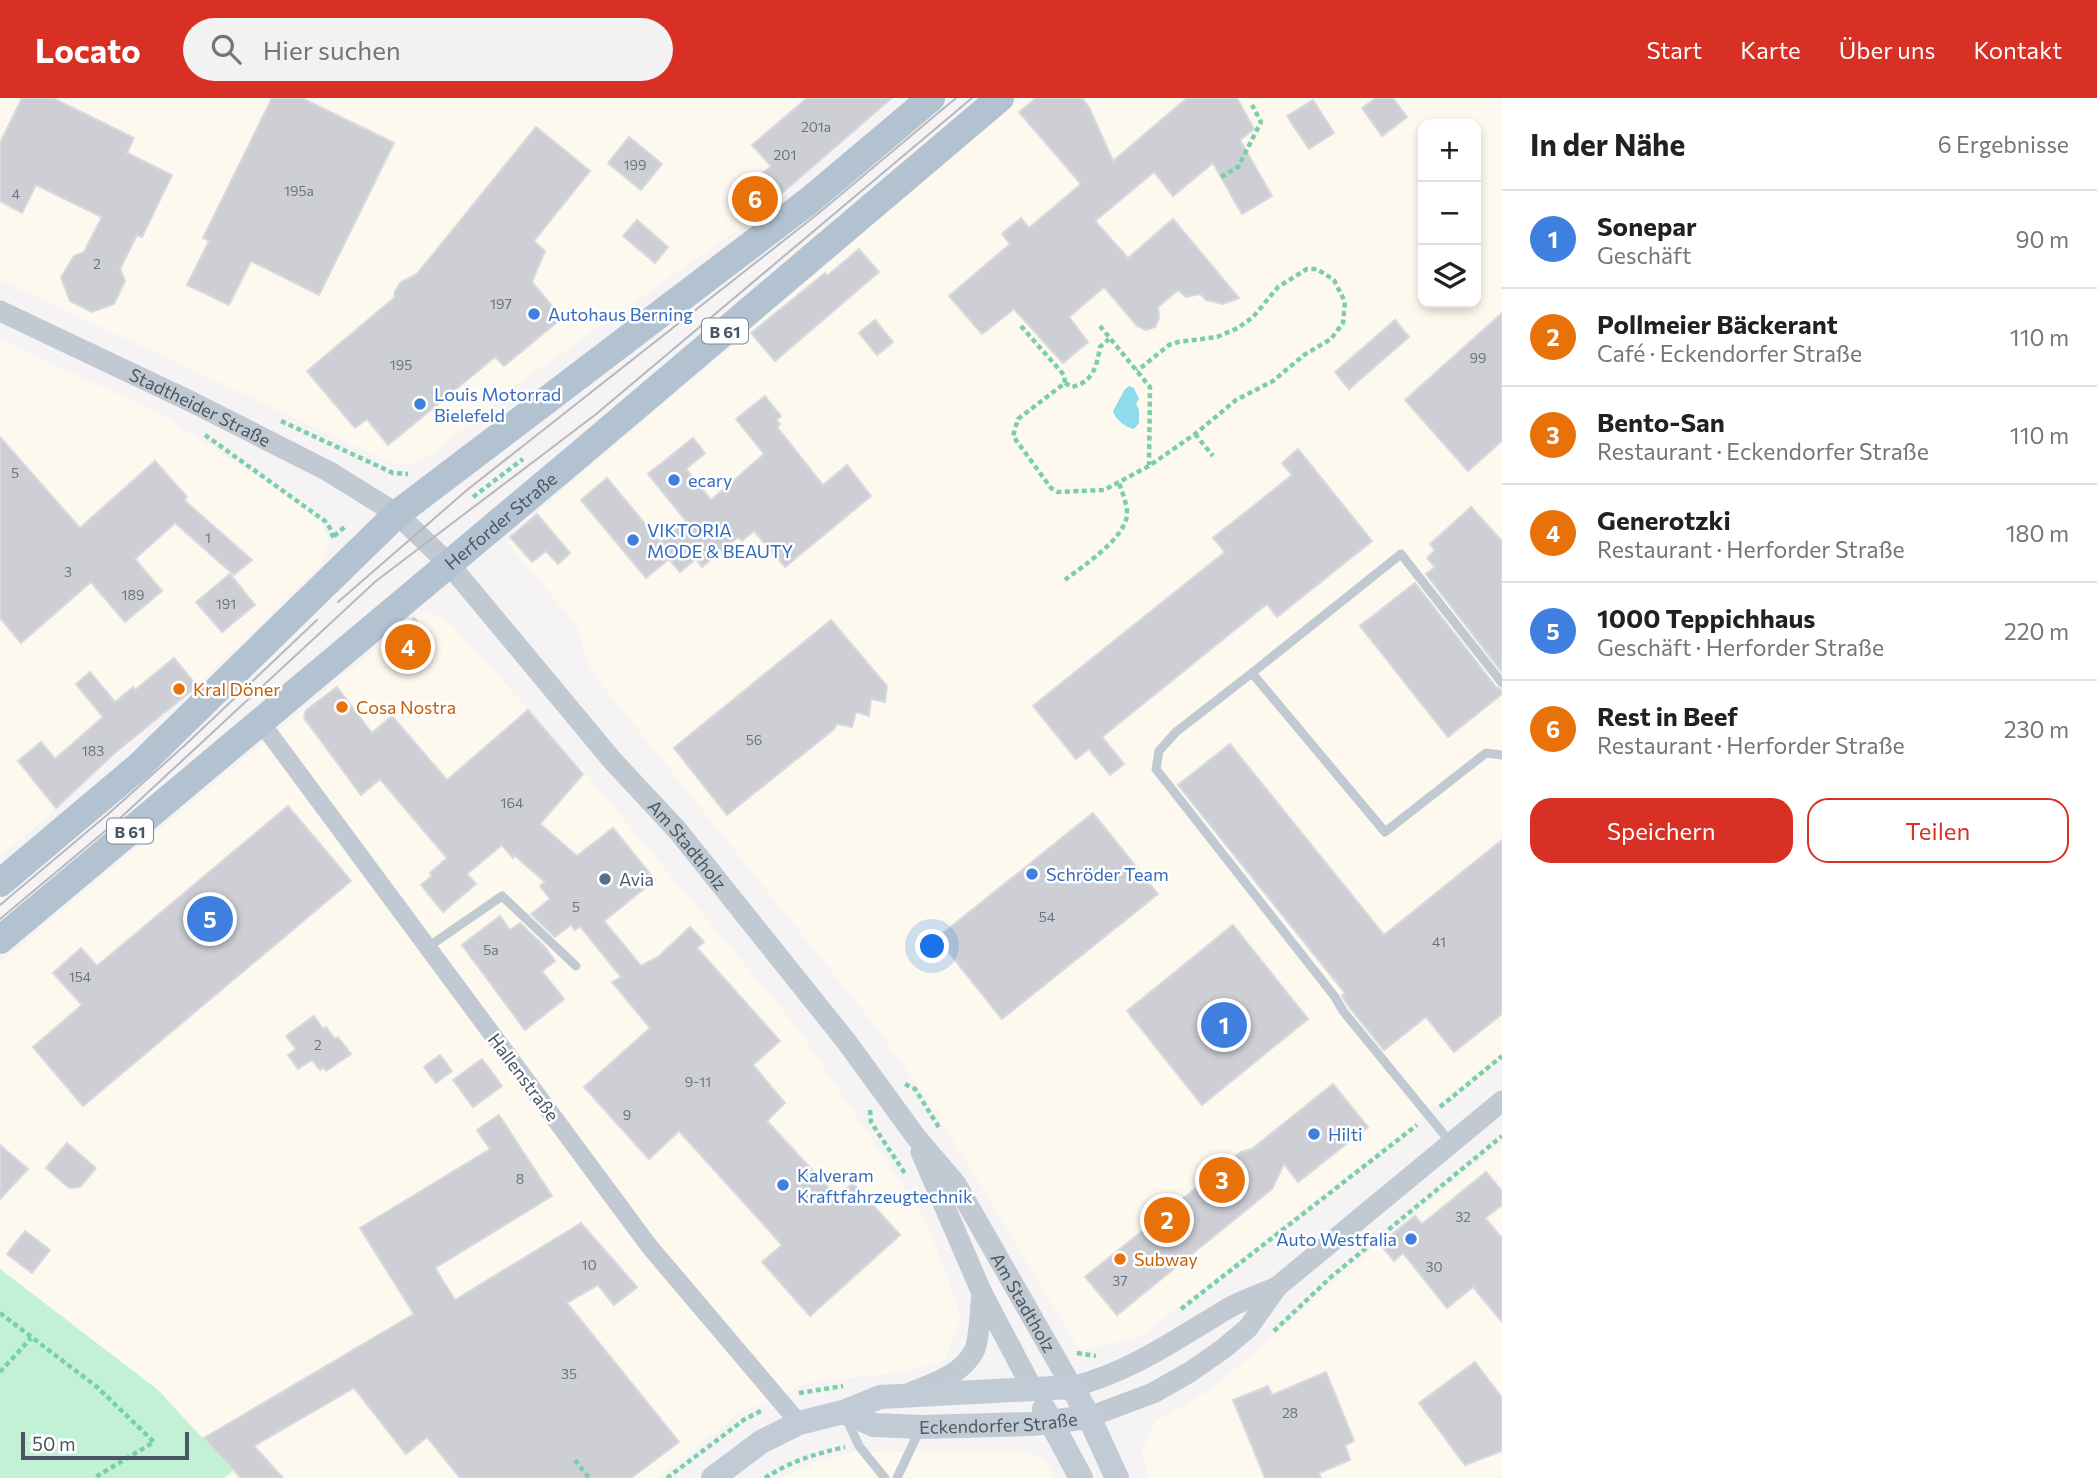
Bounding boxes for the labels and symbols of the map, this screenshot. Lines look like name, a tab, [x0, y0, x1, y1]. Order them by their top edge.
house number: 201a	[801, 118, 831, 135]
house number: 201	[774, 146, 796, 163]
house number: 199	[624, 156, 646, 173]
pin: 6	[732, 173, 778, 225]
house number: 195a	[284, 182, 314, 199]
house number: 4	[12, 185, 21, 202]
house number: 2	[93, 255, 101, 272]
house number: 197	[490, 295, 512, 312]
place label: Autohaus Berning	[548, 303, 693, 325]
marker: Autohaus Berning	[526, 306, 542, 322]
road number: B 61	[702, 318, 748, 344]
house number: 99	[1470, 349, 1487, 366]
house number: 195	[390, 356, 412, 373]
street label: Stadtheider Straße	[126, 363, 274, 451]
place label: Louis Motorrad Bielefeld	[434, 383, 561, 426]
marker: Louis Motorrad Bielefeld	[412, 396, 428, 412]
house number: 5	[11, 464, 19, 481]
street label: Herforder Straße	[440, 467, 561, 574]
place label: ecary	[688, 469, 732, 491]
marker: ecary	[666, 472, 682, 488]
place label: VIKTORIA MODE & BEAUTY	[647, 519, 794, 562]
house number: 1	[205, 529, 211, 546]
marker: VIKTORIA MODE & BEAUTY	[625, 532, 641, 548]
house number: 3	[64, 563, 72, 580]
house number: 189	[122, 586, 144, 603]
house number: 191	[216, 595, 236, 612]
pin: 4	[385, 621, 431, 673]
place label: Kral Döner	[193, 678, 281, 700]
marker: Kral Döner	[171, 681, 187, 697]
place label: Cosa Nostra	[356, 696, 456, 718]
marker: Cosa Nostra	[334, 699, 350, 715]
house number: 56	[746, 731, 762, 748]
house number: 183	[82, 742, 104, 759]
house number: 164	[501, 794, 524, 811]
street label: Am Stadtholz	[643, 795, 732, 894]
road number: B 61	[107, 818, 153, 844]
place label: Schröder Team	[1046, 863, 1169, 885]
marker: Schröder Team	[1024, 866, 1040, 882]
place label: Avia	[619, 868, 654, 890]
marker: Avia	[597, 871, 613, 887]
pin: 5	[187, 893, 233, 945]
house number: 5	[572, 898, 580, 915]
house number: 54	[1039, 908, 1056, 925]
your location	[915, 929, 949, 963]
house number: 41	[1432, 933, 1446, 950]
house number: 5a	[483, 941, 499, 958]
house number: 154	[69, 968, 92, 985]
pin: 1	[1201, 999, 1247, 1051]
street label: Hallenstraße	[484, 1029, 564, 1125]
house number: 2	[314, 1036, 322, 1053]
house number: 9-11	[685, 1073, 711, 1090]
house number: 9	[623, 1106, 631, 1123]
place label: Hilti	[1328, 1123, 1363, 1145]
marker: Hilti	[1306, 1126, 1322, 1142]
pin: 3	[1199, 1154, 1245, 1206]
place label: Kalveram Kraftfahrzeugtechnik	[797, 1164, 973, 1207]
house number: 8	[516, 1170, 524, 1187]
marker: Kalveram Kraftfahrzeugtechnik	[775, 1177, 791, 1193]
pin: 2	[1144, 1194, 1190, 1246]
house number: 32	[1455, 1208, 1471, 1225]
place label: Auto Westfalia	[1276, 1228, 1397, 1250]
marker: Auto Westfalia	[1403, 1231, 1419, 1247]
place label: Subway	[1134, 1248, 1198, 1270]
street label: Am Stadtholz	[986, 1249, 1061, 1356]
marker: Subway	[1112, 1251, 1128, 1267]
house number: 10	[581, 1256, 597, 1273]
house number: 30	[1425, 1258, 1443, 1275]
house number: 37	[1112, 1272, 1128, 1289]
house number: 35	[561, 1365, 577, 1382]
house number: 28	[1282, 1404, 1298, 1421]
street label: Eckendorfer Straße	[919, 1408, 1079, 1438]
scale bar	[21, 1429, 189, 1461]

